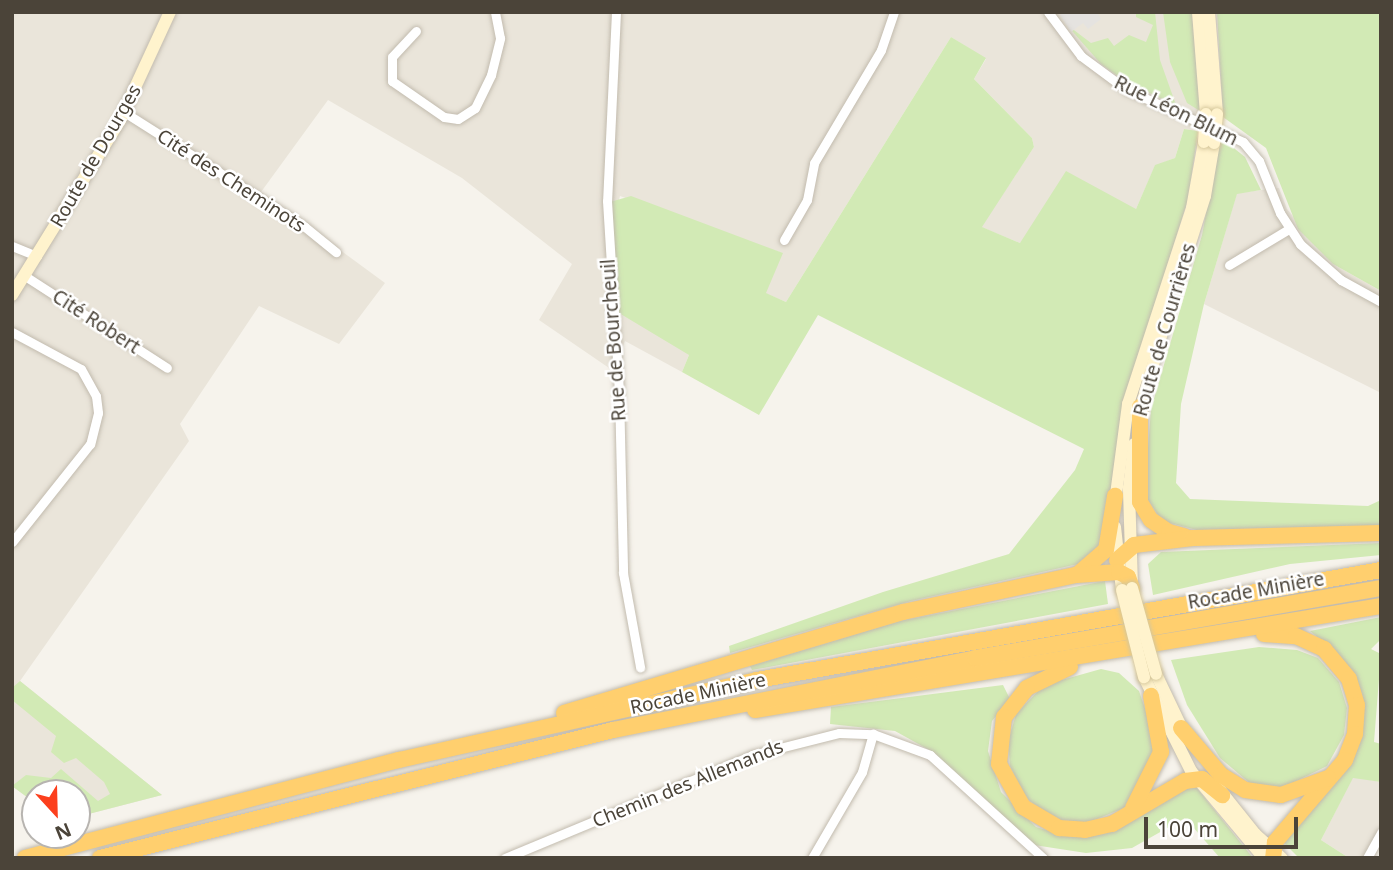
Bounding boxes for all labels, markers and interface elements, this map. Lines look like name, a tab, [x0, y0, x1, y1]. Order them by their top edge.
street label: Rue Léon Blum	[1110, 71, 1242, 151]
street label: Route de Dourges	[46, 81, 146, 231]
street label: Cité des Cheminots	[153, 125, 309, 237]
street label: Route de Courrières	[1129, 241, 1201, 419]
street label: Rue de Bourcheuil	[597, 258, 631, 422]
street label: Cité Robert	[48, 285, 144, 359]
street label: Rocade Minière	[1186, 568, 1326, 614]
street label: Rocade Minière	[628, 668, 768, 720]
street label: Chemin des Allemands	[589, 735, 787, 833]
north arrow	[21, 779, 91, 849]
scale bar	[1148, 804, 1302, 848]
text: 100 m	[1157, 815, 1218, 843]
text: N	[51, 817, 75, 847]

